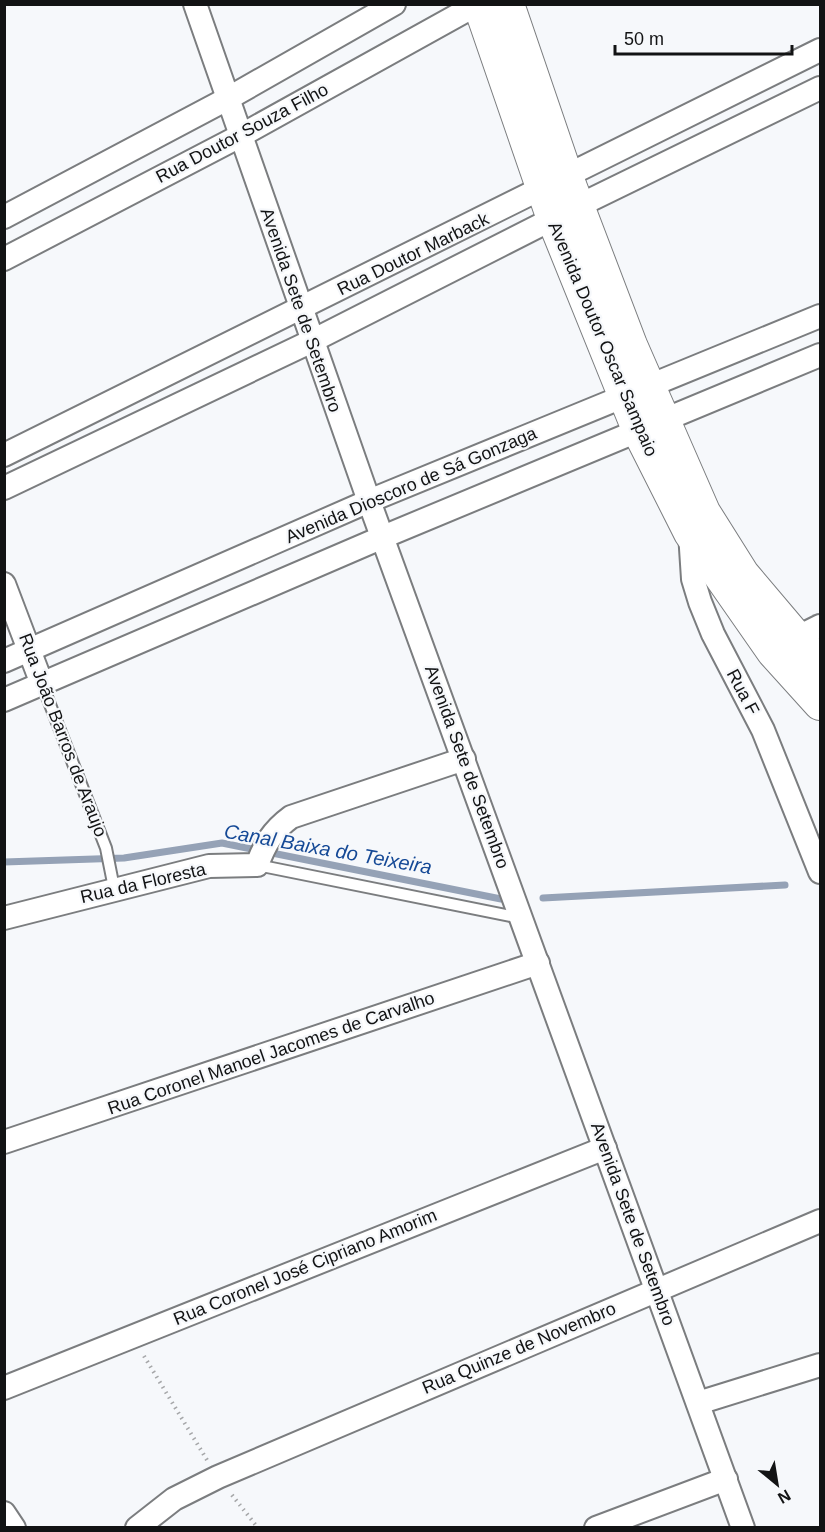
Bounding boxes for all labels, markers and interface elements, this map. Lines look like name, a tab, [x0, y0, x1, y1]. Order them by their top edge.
scale bar	[615, 18, 792, 56]
text: 50 m	[624, 29, 664, 49]
street label: Rua Doutor Souza Filho	[152, 79, 332, 187]
street label: Avenida Sete de Setembro	[257, 205, 345, 415]
street label: Rua Doutor Marback	[334, 208, 493, 299]
street label: Avenida Doutor Oscar Sampaio	[544, 219, 662, 459]
street label: Avenida Dioscoro de Sá Gonzaga	[282, 422, 540, 547]
street label: Rua João Barros de Araujo	[15, 631, 111, 839]
street label: Avenida Sete de Setembro	[421, 663, 513, 871]
street label: Rua F	[723, 666, 763, 718]
water label: Canal Baixa do Teixeira	[222, 820, 434, 878]
street label: Rua da Floresta	[78, 859, 209, 907]
street label: Rua Coronel Manoel Jacomes de Carvalho	[105, 988, 437, 1118]
street label: Avenida Sete de Setembro	[587, 1120, 679, 1328]
street label: Rua Coronel José Cipriano Amorim	[170, 1205, 440, 1329]
street label: Rua Quinze de Novembro	[419, 1298, 619, 1398]
north arrow	[747, 1454, 807, 1514]
text: N	[775, 1486, 794, 1507]

